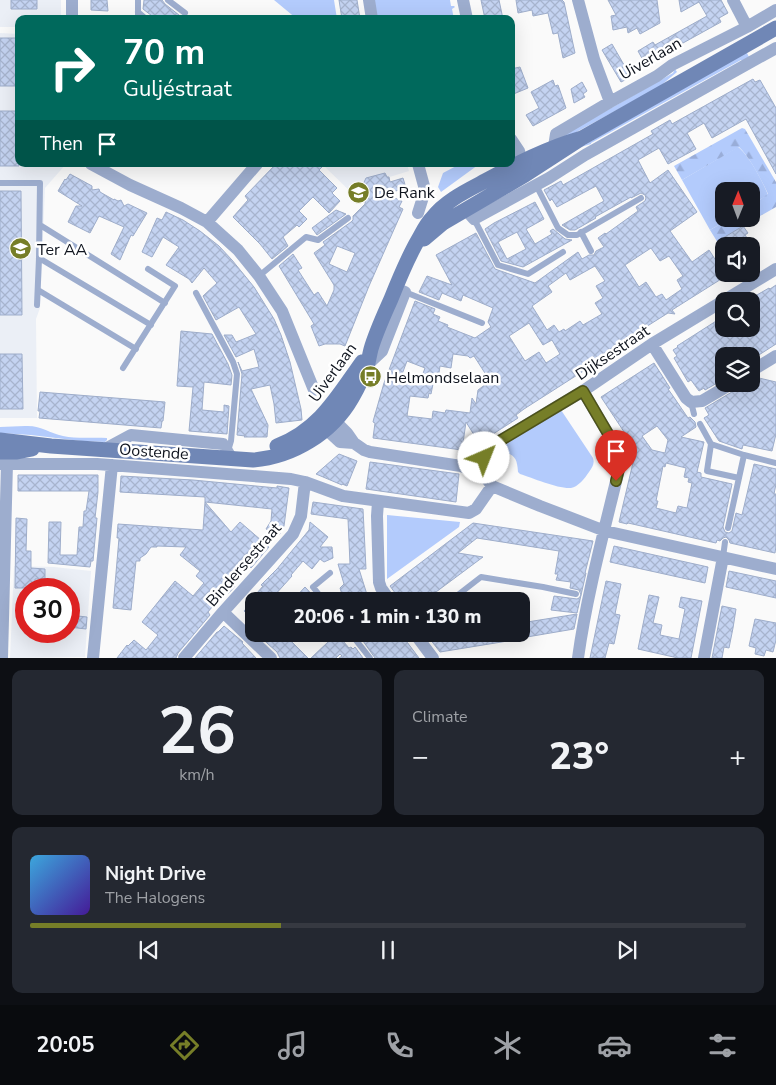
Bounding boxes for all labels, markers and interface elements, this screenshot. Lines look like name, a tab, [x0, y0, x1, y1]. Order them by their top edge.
text: 70 m	[123, 29, 205, 76]
street label: Uiverlaan	[615, 32, 686, 86]
icon: right	[40, 35, 105, 100]
text: Guljéstraat	[123, 74, 232, 104]
icon: arrive	[93, 130, 121, 158]
text: Then	[40, 131, 83, 157]
school or university icon: De Rank	[346, 180, 370, 204]
place label: De Rank	[374, 182, 436, 204]
north arrow	[715, 182, 760, 228]
map controls	[715, 182, 760, 392]
school or university icon: Ter AA	[9, 237, 33, 261]
button: sound	[715, 237, 760, 282]
place label: Ter AA	[37, 239, 87, 261]
button: search	[715, 292, 760, 337]
street label: Dijksestraat	[571, 320, 654, 386]
street label: Uiverlaan	[304, 338, 362, 407]
button: layers	[715, 347, 760, 392]
bus stop icon: Helmondselaan	[358, 365, 382, 389]
place label: Helmondselaan	[386, 367, 499, 389]
pin	[595, 430, 637, 481]
position arrow	[457, 431, 509, 483]
icon: arrive	[602, 437, 630, 465]
street label: Oostende	[118, 439, 189, 465]
street label: Bindersestraat	[201, 518, 287, 611]
speed limit sign: 30	[15, 578, 80, 643]
text: 20:06 · 1 min · 130 m	[294, 604, 481, 630]
text: 26	[158, 687, 236, 776]
text: Climate	[412, 706, 467, 728]
text: 23°	[549, 731, 609, 782]
text: −	[412, 738, 429, 776]
text: +	[729, 738, 746, 776]
text: km/h	[179, 764, 215, 786]
text: Night Drive	[105, 861, 206, 887]
text: The Halogens	[105, 887, 205, 909]
icon: previous	[135, 936, 163, 964]
icon: pause	[374, 936, 402, 964]
icon: next	[613, 936, 641, 964]
icon: directions	[167, 1028, 202, 1063]
icon: music	[275, 1028, 310, 1063]
icon: phone	[382, 1028, 417, 1063]
icon: climate	[490, 1028, 525, 1063]
icon: car	[597, 1028, 632, 1063]
icon: filters	[705, 1028, 740, 1063]
text: 20:05	[36, 1030, 95, 1060]

